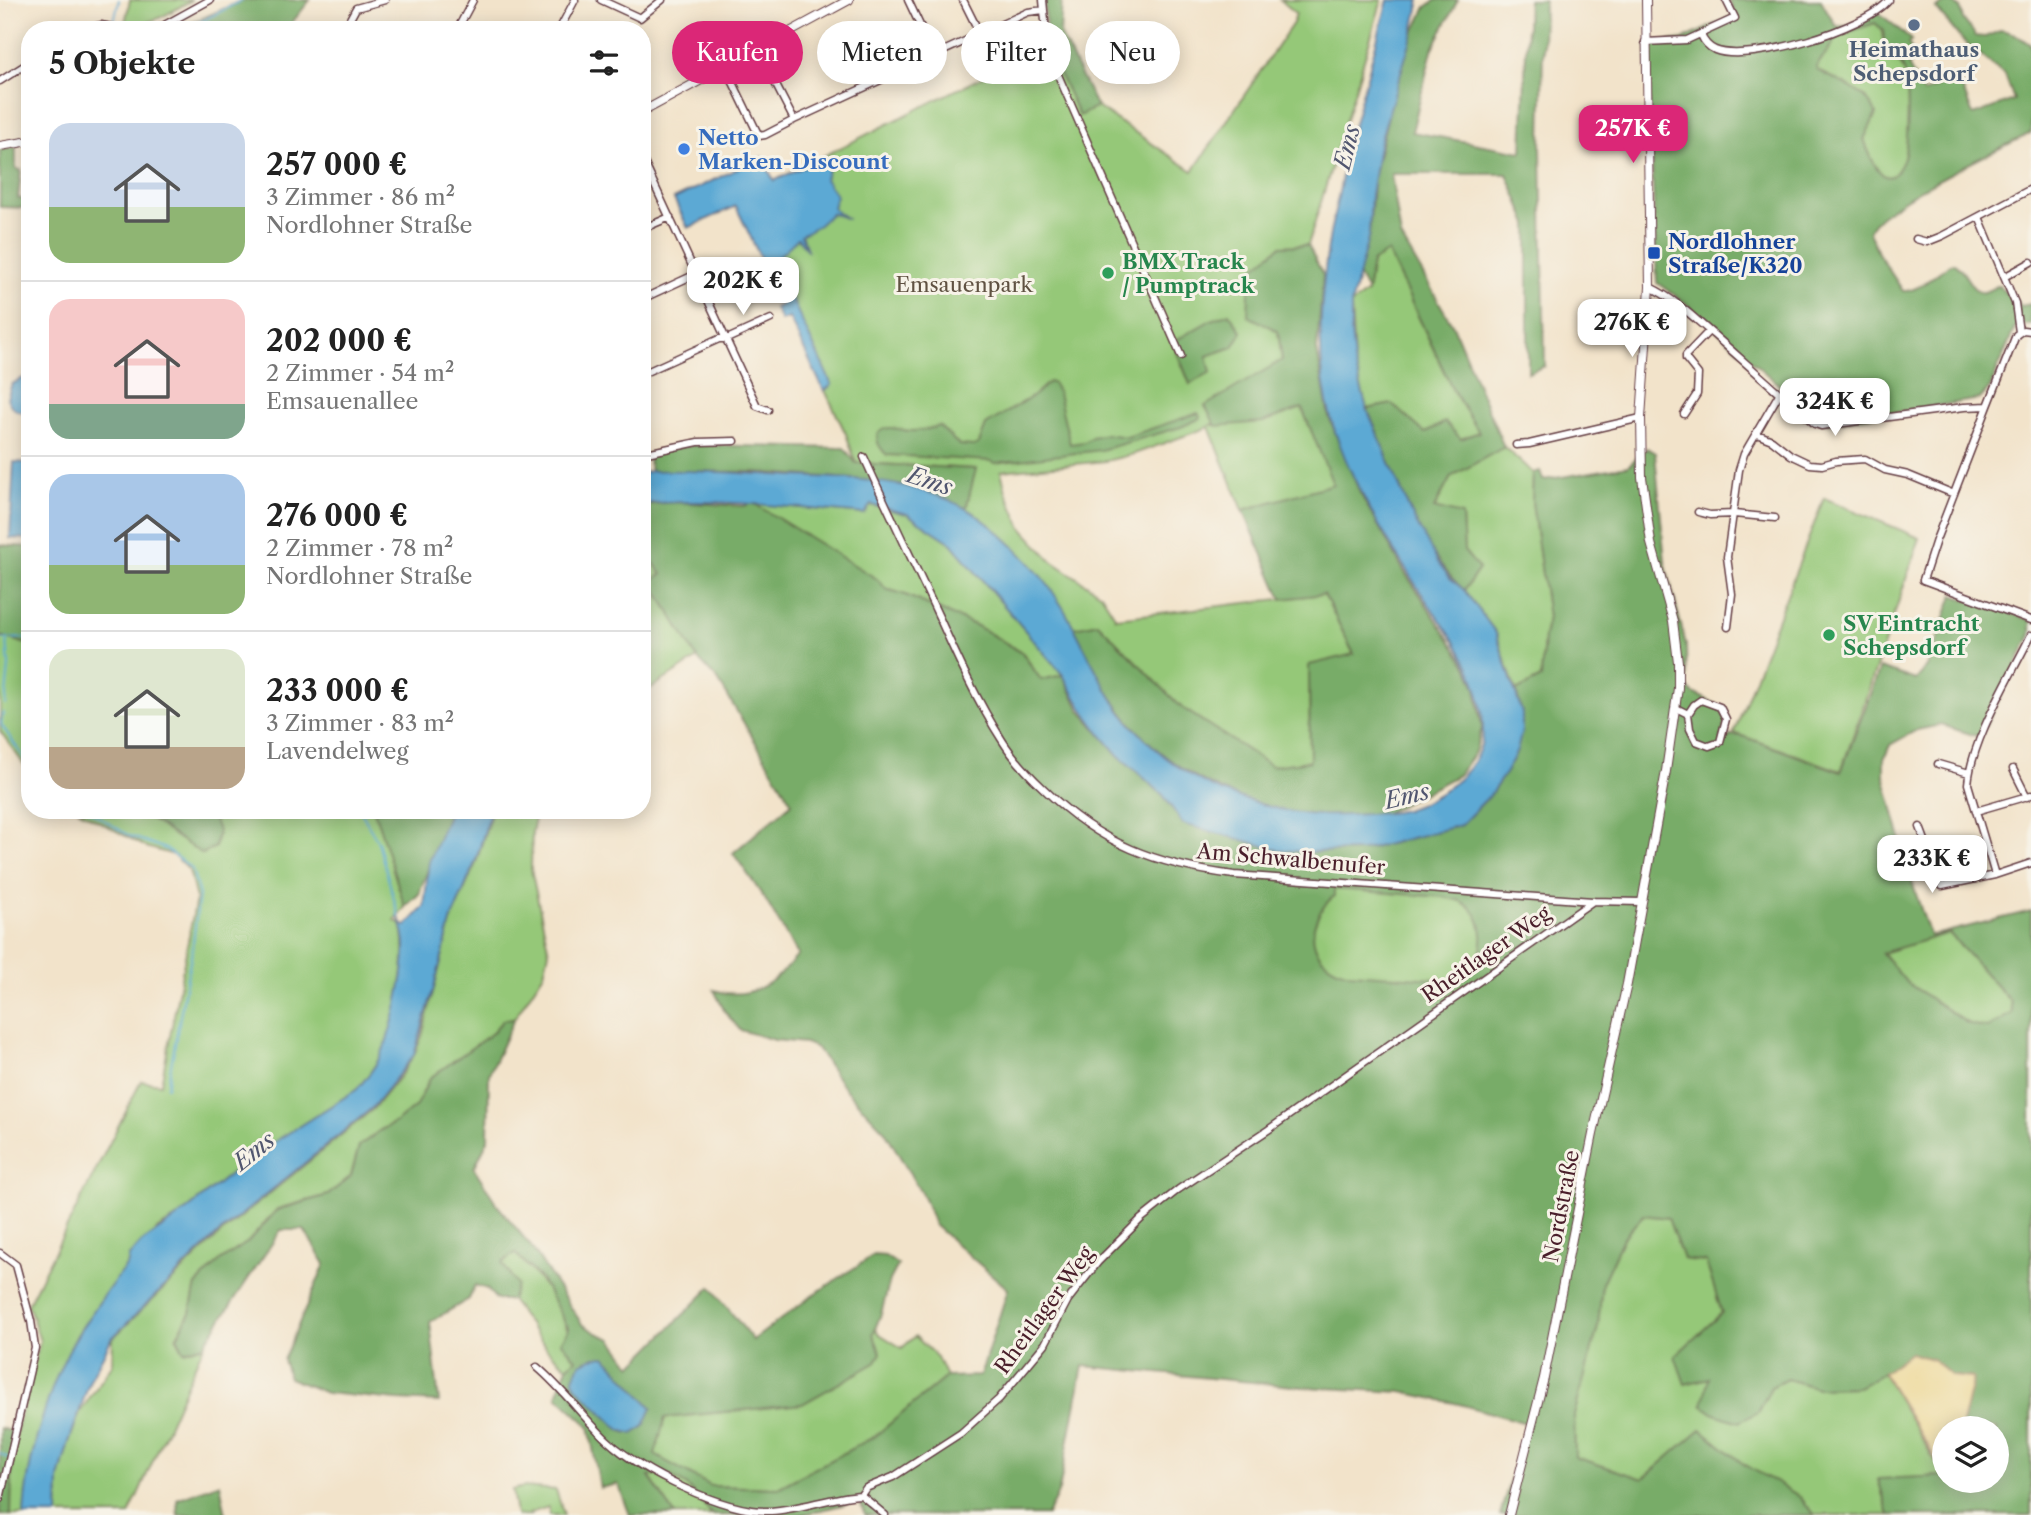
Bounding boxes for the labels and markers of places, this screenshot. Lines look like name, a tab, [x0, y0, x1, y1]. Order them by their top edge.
marker: Heimathaus Schepsdorf	[1906, 17, 1922, 33]
place label: Heimathaus Schepsdorf	[1849, 37, 1979, 86]
pin: 257K €	[1576, 106, 1690, 165]
place label: Netto Marken-Discount	[698, 125, 889, 174]
marker: Netto Marken-Discount	[676, 141, 692, 157]
place label: Nordlohner Straße/K320	[1668, 229, 1803, 278]
marker: Nordlohner Straße/K320	[1646, 245, 1662, 261]
place label: BMX Track / Pumptrack	[1122, 249, 1256, 298]
pin: 202K €	[686, 258, 800, 317]
marker: BMX Track / Pumptrack	[1100, 265, 1116, 281]
pin: 276K €	[1575, 300, 1689, 359]
pin: 324K €	[1778, 378, 1892, 438]
place label: SV Eintracht Schepsdorf	[1843, 611, 1980, 660]
marker: SV Eintracht Schepsdorf	[1821, 627, 1837, 643]
pin: 233K €	[1875, 836, 1989, 895]

